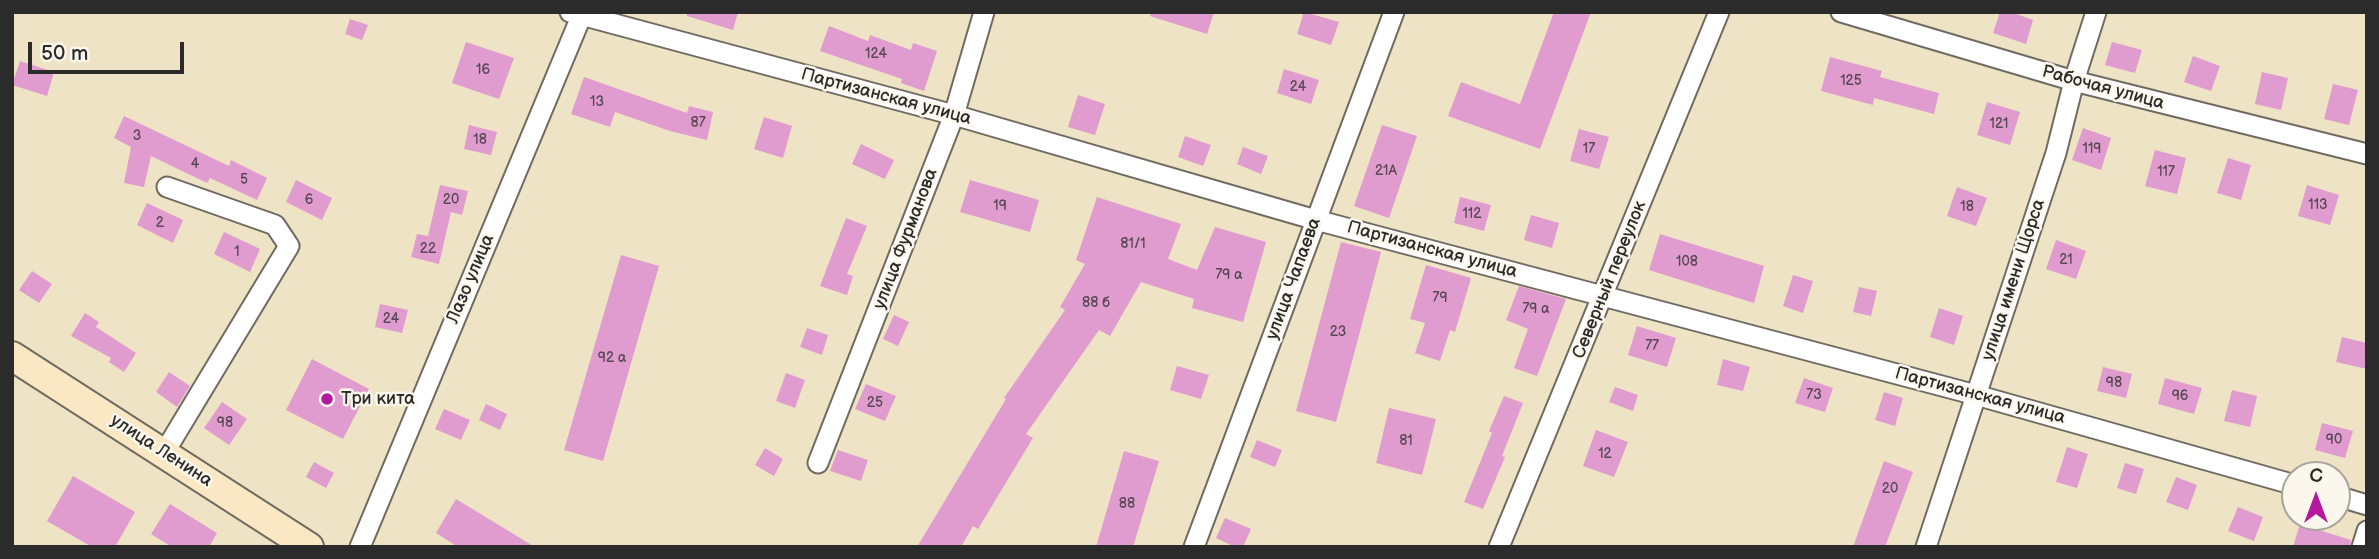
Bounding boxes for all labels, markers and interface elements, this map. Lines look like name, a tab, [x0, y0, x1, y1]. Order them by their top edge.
scale bar	[32, 28, 187, 72]
text: 50 m	[41, 41, 88, 66]
house number: 124	[865, 46, 887, 62]
street label: Рабочая улица	[2039, 61, 2167, 115]
house number: 16	[476, 62, 490, 78]
street label: Партизанская улица	[799, 64, 973, 130]
house number: 125	[1840, 73, 1862, 89]
house number: 24	[1290, 79, 1306, 95]
house number: 13	[590, 94, 604, 110]
house number: 87	[690, 115, 706, 131]
house number: 121	[1990, 116, 2008, 132]
house number: 3	[133, 128, 141, 144]
house number: 18	[473, 132, 487, 148]
house number: 17	[1583, 141, 1595, 157]
house number: 119	[2083, 141, 2101, 157]
house number: 4	[191, 156, 199, 172]
house number: 21А	[1375, 163, 1397, 179]
house number: 117	[2157, 164, 2175, 180]
street label: улица Фурманова	[869, 165, 943, 313]
house number: 5	[240, 172, 248, 188]
house number: 6	[305, 192, 313, 208]
house number: 20	[443, 192, 459, 208]
street label: улица имени Щорса	[1978, 197, 2050, 363]
house number: 113	[2308, 197, 2328, 213]
house number: 19	[993, 198, 1007, 214]
street label: Северный переулок	[1568, 198, 1652, 362]
house number: 18	[1960, 199, 1974, 215]
house number: 112	[1462, 206, 1482, 222]
house number: 2	[156, 215, 164, 231]
street label: улица Чапаева	[1262, 215, 1326, 343]
street label: Партизанская улица	[1345, 217, 1519, 283]
street label: Лазо улица	[443, 231, 499, 327]
house number: 81/1	[1120, 236, 1146, 252]
house number: 22	[420, 241, 436, 257]
house number: 1	[234, 244, 240, 260]
house number: 21	[2059, 252, 2073, 268]
house number: 108	[1676, 254, 1698, 270]
house number: 79 а	[1215, 267, 1243, 283]
house number: 79	[1433, 290, 1447, 306]
house number: 88 б	[1082, 295, 1110, 311]
house number: 79 а	[1522, 301, 1550, 317]
house number: 24	[383, 311, 399, 327]
house number: 23	[1330, 324, 1346, 340]
house number: 77	[1645, 338, 1659, 354]
house number: 92 а	[598, 350, 626, 366]
street label: Партизанская улица	[1893, 363, 2067, 429]
house number: 98	[2106, 375, 2122, 391]
house number: 73	[1806, 387, 1822, 403]
place label: Три кита	[341, 388, 415, 410]
house number: 96	[2172, 388, 2188, 404]
marker: Три кита	[319, 391, 335, 407]
house number: 25	[867, 395, 883, 411]
street label: улица Ленина	[106, 410, 216, 492]
house number: 98	[217, 415, 233, 431]
house number: 90	[2326, 432, 2342, 448]
house number: 81	[1399, 433, 1413, 449]
house number: 12	[1598, 446, 1612, 462]
north arrow	[2281, 461, 2351, 531]
text: С	[2309, 465, 2323, 488]
house number: 20	[1882, 481, 1898, 497]
house number: 88	[1119, 496, 1135, 512]

